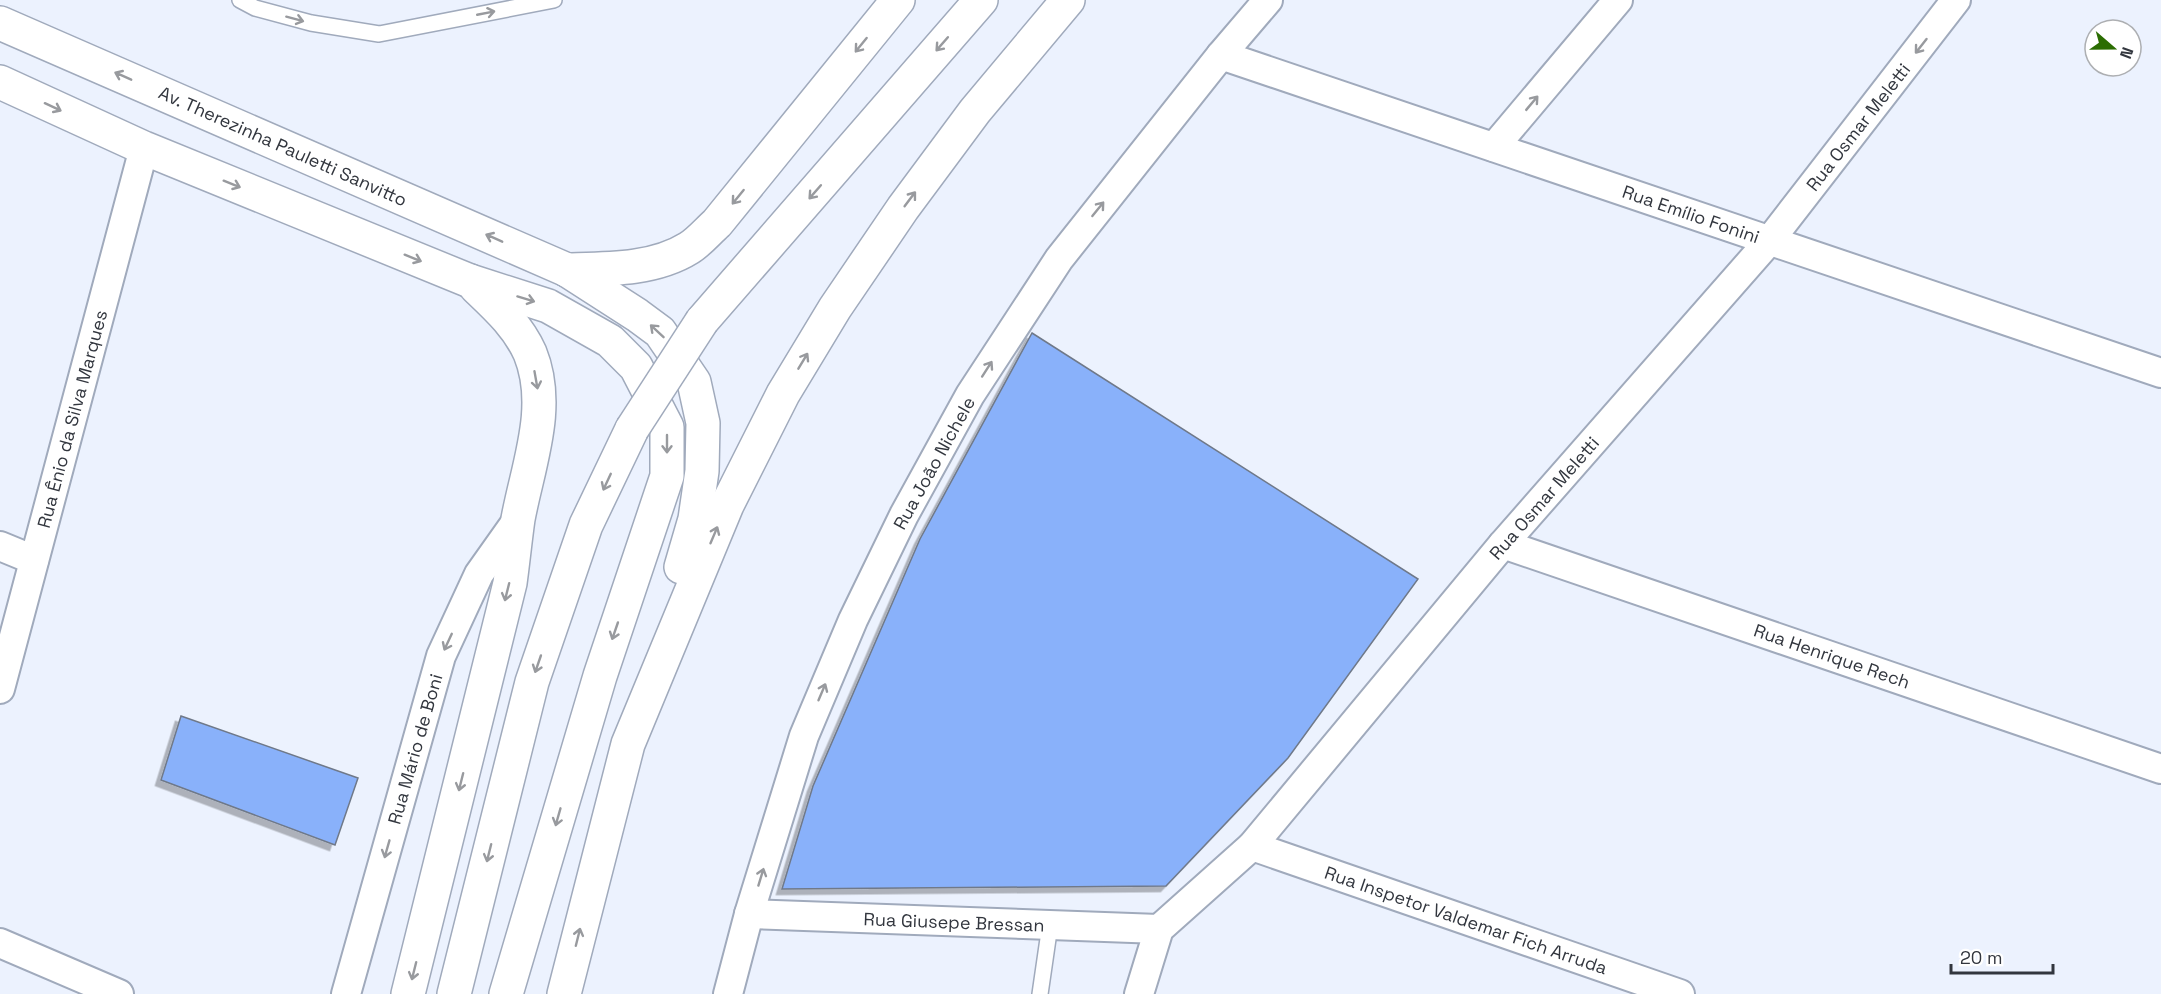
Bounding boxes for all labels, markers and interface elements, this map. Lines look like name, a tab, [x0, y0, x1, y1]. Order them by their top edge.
one-way arrow	[476, 7, 496, 18]
one-way arrow	[285, 13, 304, 25]
north arrow	[2083, 18, 2143, 78]
one-way arrow	[935, 36, 949, 51]
one-way arrow	[855, 37, 868, 53]
one-way arrow	[1914, 38, 1927, 54]
text: N	[2115, 44, 2138, 62]
street label: Rua Osmar Meletti	[1801, 58, 1915, 196]
one-way arrow	[114, 70, 132, 82]
street label: Av. Therezinha Pauletti Sanvitto	[155, 81, 411, 211]
one-way arrow	[1525, 95, 1538, 111]
one-way arrow	[44, 101, 62, 113]
one-way arrow	[222, 179, 241, 190]
street label: Rua Emílio Fonini	[1619, 180, 1763, 248]
one-way arrow	[808, 183, 822, 199]
one-way arrow	[732, 189, 745, 205]
one-way arrow	[904, 191, 917, 207]
one-way arrow	[1092, 202, 1105, 218]
one-way arrow	[485, 232, 503, 243]
one-way arrow	[403, 253, 421, 264]
one-way arrow	[516, 294, 535, 305]
street label: Rua Ênio da Silva Marques	[32, 308, 112, 530]
one-way arrow	[649, 324, 664, 338]
one-way arrow	[797, 353, 809, 370]
one-way arrow	[981, 361, 993, 378]
one-way arrow	[531, 369, 542, 389]
street label: Rua João Nichele	[888, 393, 980, 533]
street label: Rua Osmar Meletti	[1484, 432, 1604, 564]
one-way arrow	[661, 434, 673, 454]
one-way arrow	[601, 473, 613, 491]
one-way arrow	[709, 526, 720, 544]
one-way arrow	[501, 583, 513, 602]
street label: Rua Henrique Rech	[1751, 618, 1913, 694]
one-way arrow	[609, 621, 620, 640]
one-way arrow	[441, 632, 453, 650]
one-way arrow	[532, 654, 543, 673]
street label: Rua Mário de Boni	[383, 671, 447, 827]
one-way arrow	[817, 684, 828, 702]
one-way arrow	[454, 772, 466, 791]
one-way arrow	[552, 808, 563, 827]
one-way arrow	[381, 839, 392, 858]
one-way arrow	[483, 843, 495, 862]
street label: Rua Inspetor Valdemar Fich Arruda	[1322, 861, 1610, 979]
one-way arrow	[756, 868, 767, 887]
street label: Rua Giusepe Bressan	[863, 907, 1045, 937]
one-way arrow	[573, 928, 585, 947]
scale bar	[1951, 937, 2053, 975]
text: 20 m	[1960, 946, 2003, 969]
one-way arrow	[407, 961, 419, 980]

